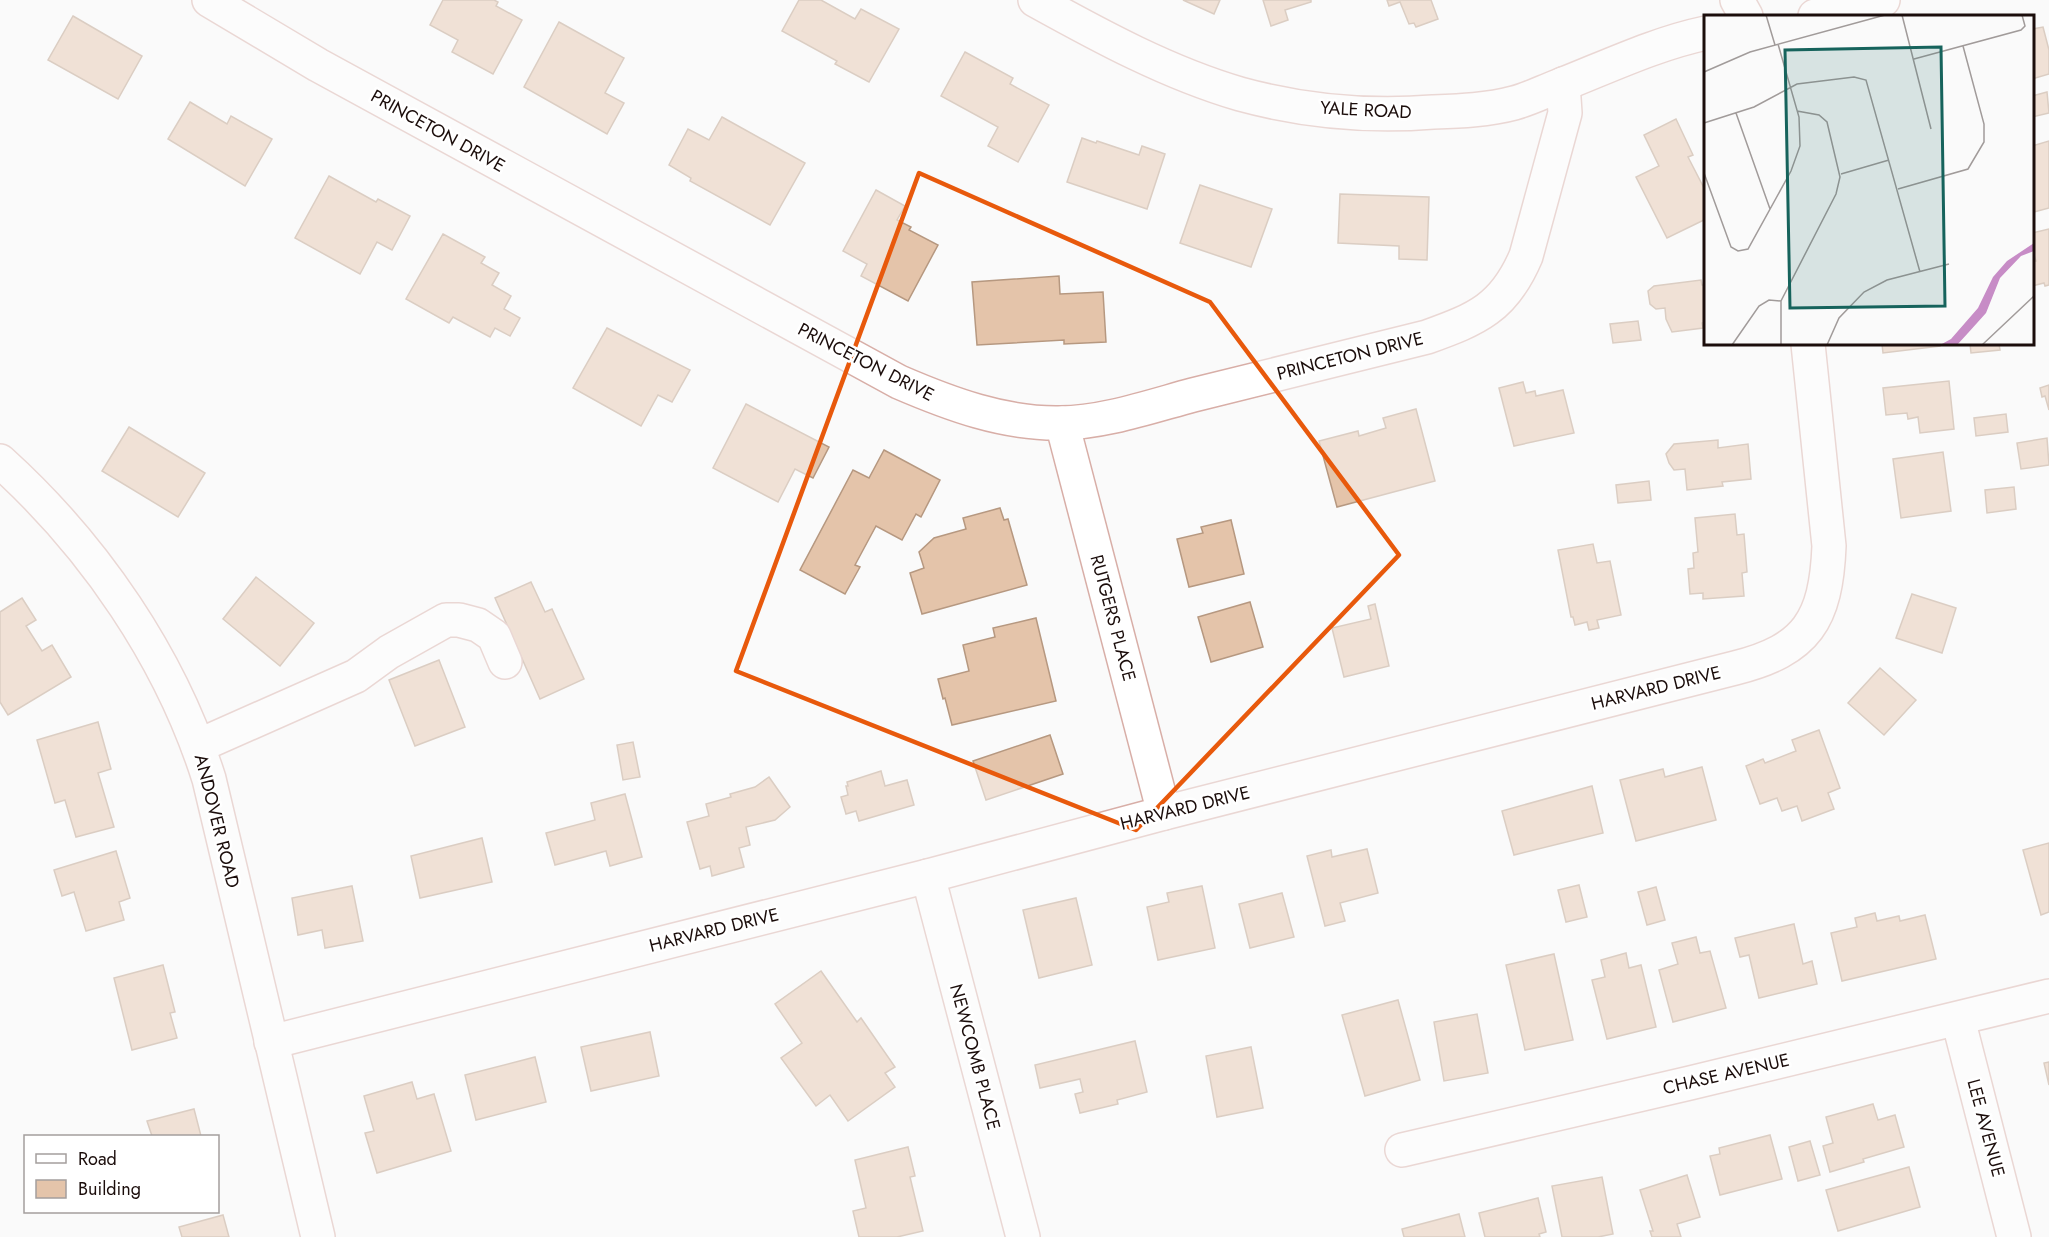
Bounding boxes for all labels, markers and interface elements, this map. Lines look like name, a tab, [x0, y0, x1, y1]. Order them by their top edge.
inset map	[1704, 15, 2034, 345]
street label: PRINCETON DRIVE	[366, 83, 510, 179]
street label: YALE ROAD	[1320, 95, 1412, 125]
street label: PRINCETON DRIVE	[793, 316, 939, 408]
street label: PRINCETON DRIVE	[1274, 325, 1426, 387]
street label: RUTGERS PLACE	[1084, 552, 1142, 684]
street label: HARVARD DRIVE	[1588, 659, 1724, 717]
street label: ANDOVER ROAD	[188, 751, 246, 891]
street label: HARVARD DRIVE	[1117, 779, 1253, 837]
street label: HARVARD DRIVE	[646, 901, 782, 959]
street label: NEWCOMB PLACE	[943, 981, 1007, 1133]
street label: CHASE AVENUE	[1660, 1047, 1792, 1101]
street label: LEE AVENUE	[1960, 1076, 2012, 1180]
legend	[24, 1135, 219, 1213]
text: Road	[78, 1146, 117, 1172]
text: Building	[78, 1176, 141, 1202]

